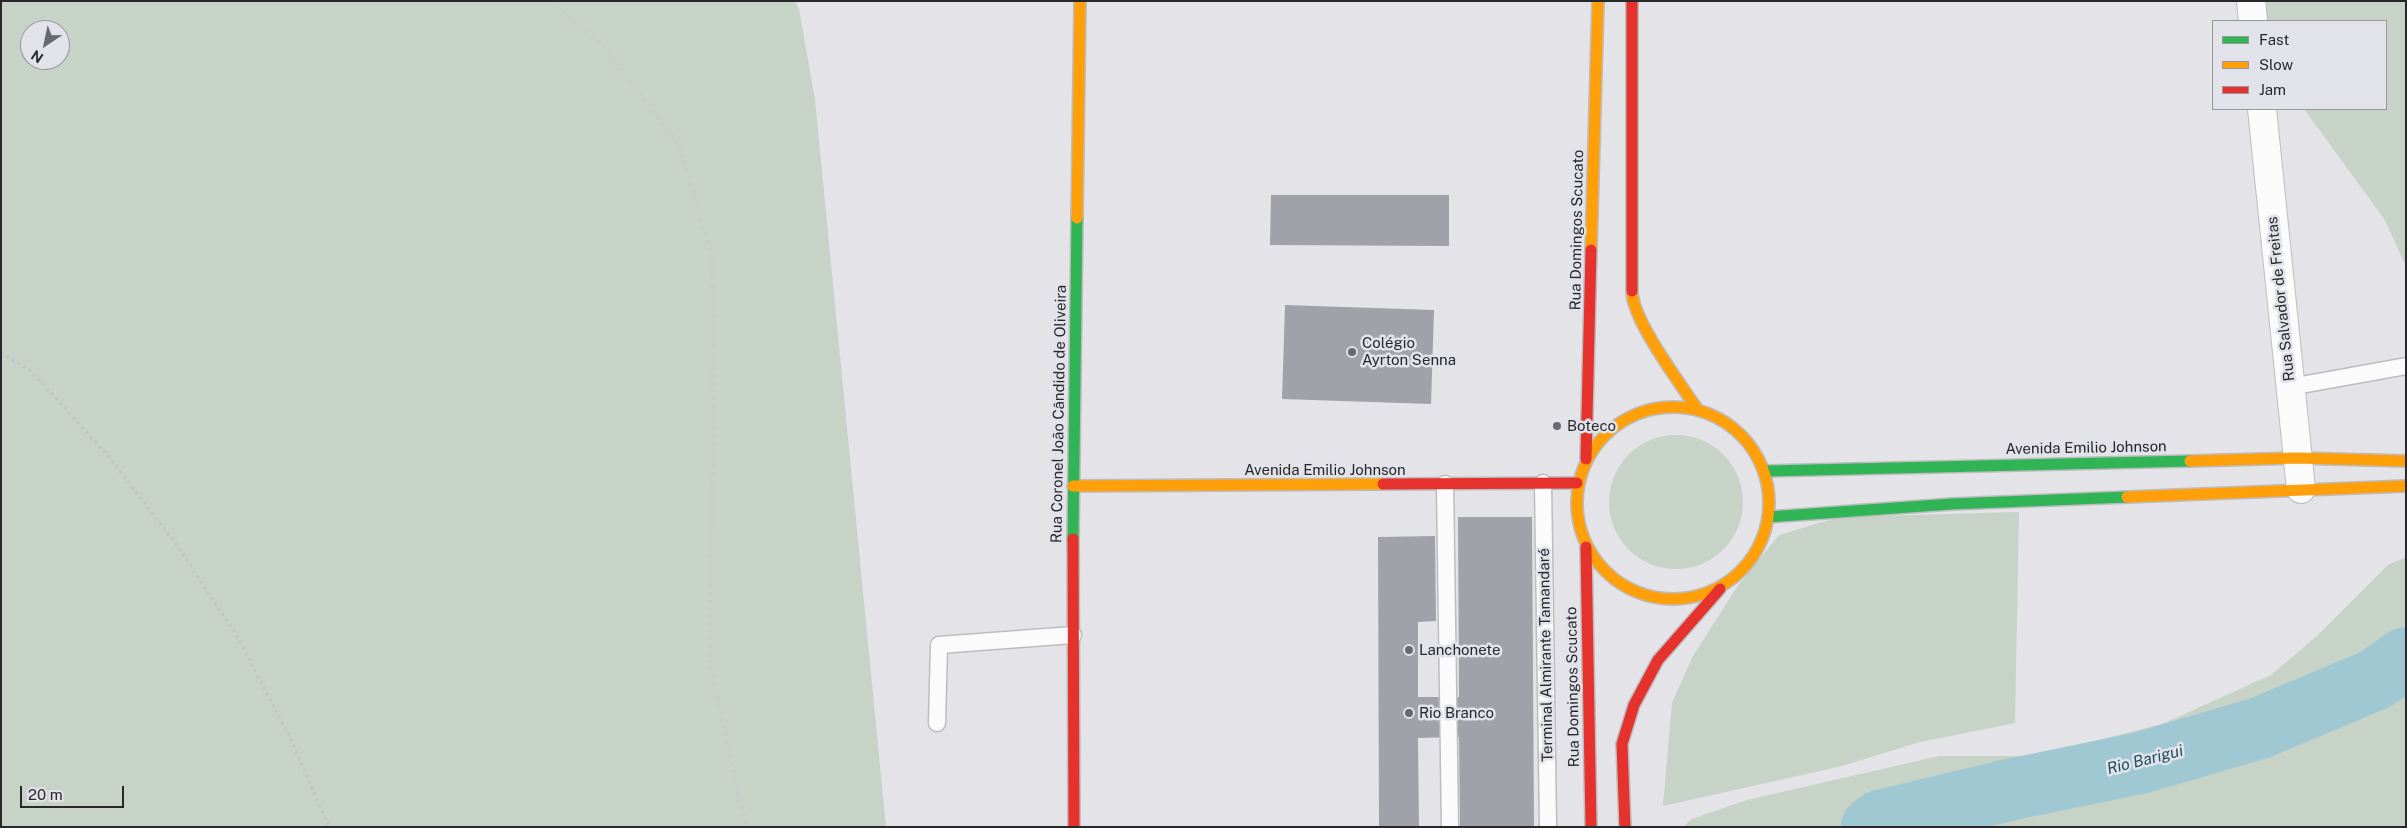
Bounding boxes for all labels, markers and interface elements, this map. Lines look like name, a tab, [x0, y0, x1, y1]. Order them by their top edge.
north arrow	[20, 20, 70, 70]
legend	[2212, 20, 2387, 110]
text: Fast	[2259, 31, 2289, 48]
text: N	[28, 47, 46, 66]
text: Slow	[2259, 56, 2293, 73]
text: Jam	[2259, 81, 2286, 98]
street label: Rua Domingos Scucato	[1567, 149, 1587, 311]
street label: Rua Salvador de Freitas	[2263, 216, 2299, 382]
street label: Rua Coronel João Cândido de Oliveira	[1048, 285, 1070, 543]
place label: Colégio Ayrton Senna	[1362, 334, 1456, 369]
marker: Colégio Ayrton Senna	[1346, 346, 1358, 358]
place label: Boteco	[1567, 417, 1616, 435]
marker: Boteco	[1551, 420, 1563, 432]
street label: Avenida Emilio Johnson	[2005, 438, 2167, 458]
street label: Avenida Emilio Johnson	[1244, 461, 1406, 479]
street label: Terminal Almirante Tamandaré	[1535, 548, 1557, 762]
street label: Rua Domingos Scucato	[1563, 606, 1583, 768]
place label: Lanchonete	[1419, 641, 1500, 659]
marker: Lanchonete	[1403, 644, 1415, 656]
place label: Rio Branco	[1419, 704, 1494, 722]
marker: Rio Branco	[1403, 707, 1415, 719]
water label: Rio Barigui	[2105, 741, 2185, 779]
scale bar	[22, 776, 126, 808]
text: 20 m	[28, 786, 63, 803]

